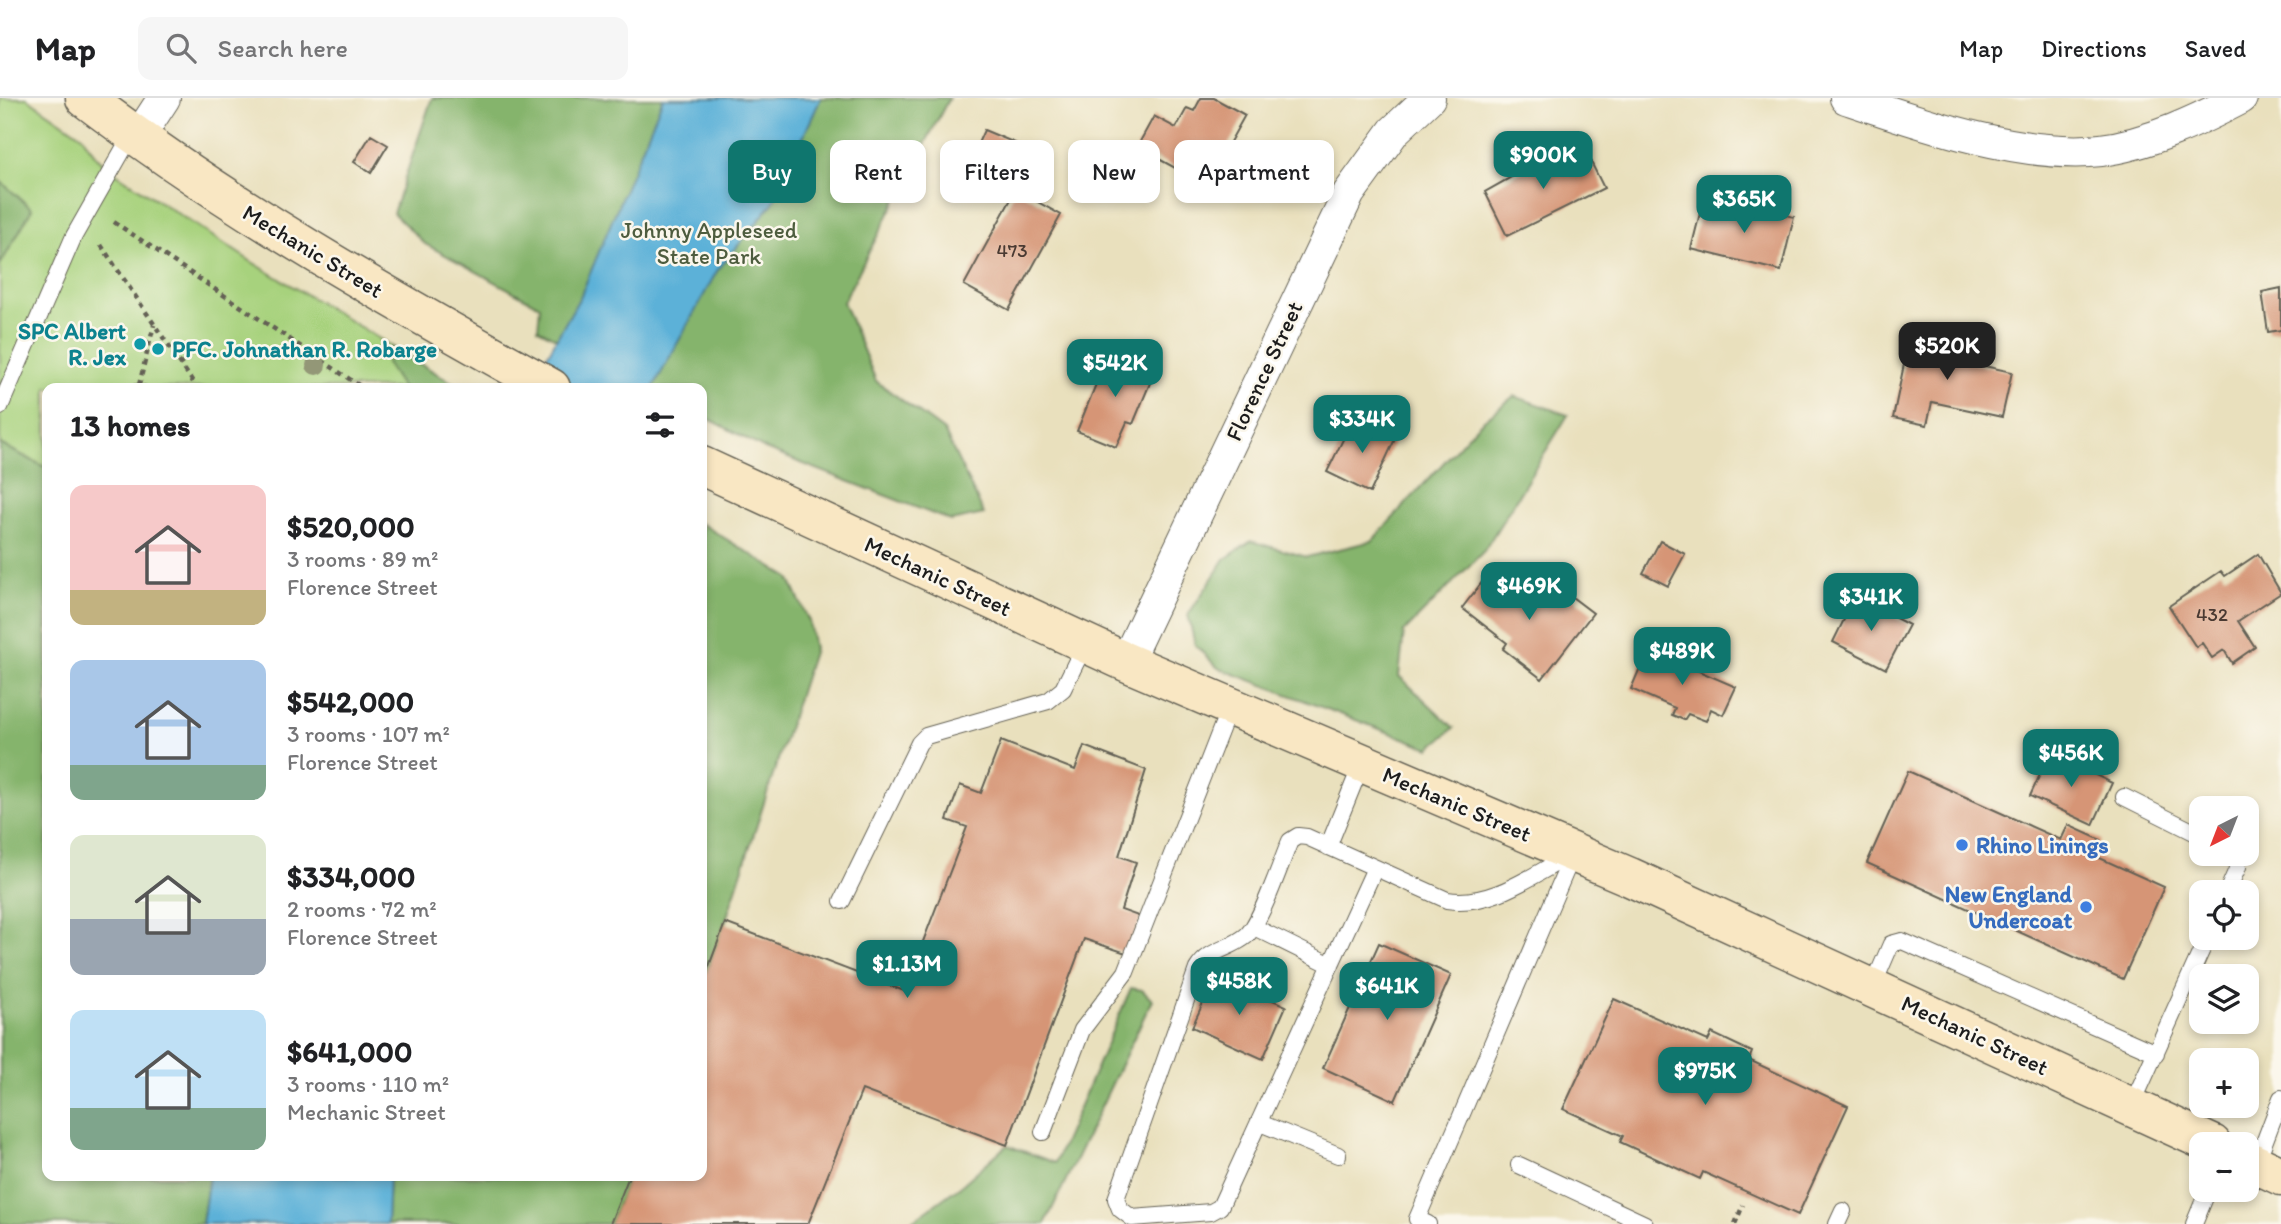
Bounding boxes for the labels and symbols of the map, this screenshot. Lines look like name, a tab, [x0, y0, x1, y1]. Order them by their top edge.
pin: $900K	[1494, 132, 1592, 191]
pin: $365K	[1695, 176, 1793, 235]
street label: Mechanic Street	[238, 198, 388, 304]
park label: Johnny Appleseed State Park	[621, 216, 798, 270]
house number: 473	[996, 239, 1028, 262]
street label: Florence Street	[1219, 297, 1309, 445]
place label: SPC Albert R. Jex	[18, 317, 127, 371]
pin: $520K	[1898, 322, 1996, 382]
place label: PFC. Johnathan R. Robarge	[172, 335, 437, 363]
marker: SPC Albert R. Jex	[132, 336, 148, 352]
pin: $542K	[1066, 340, 1164, 399]
marker: PFC. Johnathan R. Robarge	[150, 341, 166, 357]
pin: $334K	[1313, 396, 1411, 455]
street label: Mechanic Street	[860, 530, 1016, 622]
pin: $469K	[1480, 562, 1578, 622]
pin: $341K	[1822, 574, 1920, 633]
house number: 432	[2196, 603, 2228, 626]
pin: $489K	[1633, 628, 1731, 687]
pin: $456K	[2022, 730, 2120, 789]
street label: Mechanic Street	[1378, 760, 1536, 848]
north arrow	[2189, 796, 2259, 866]
place label: Rhino Linings	[1976, 831, 2109, 859]
marker: Rhino Linings	[1954, 837, 1970, 853]
place label: New England Undercoat	[1945, 880, 2072, 934]
marker: New England Undercoat	[2078, 899, 2094, 915]
pin: $1.13M	[850, 940, 964, 1000]
pin: $458K	[1190, 958, 1288, 1017]
pin: $641K	[1338, 962, 1436, 1022]
street label: Mechanic Street	[1897, 989, 2053, 1081]
pin: $975K	[1656, 1048, 1754, 1107]

